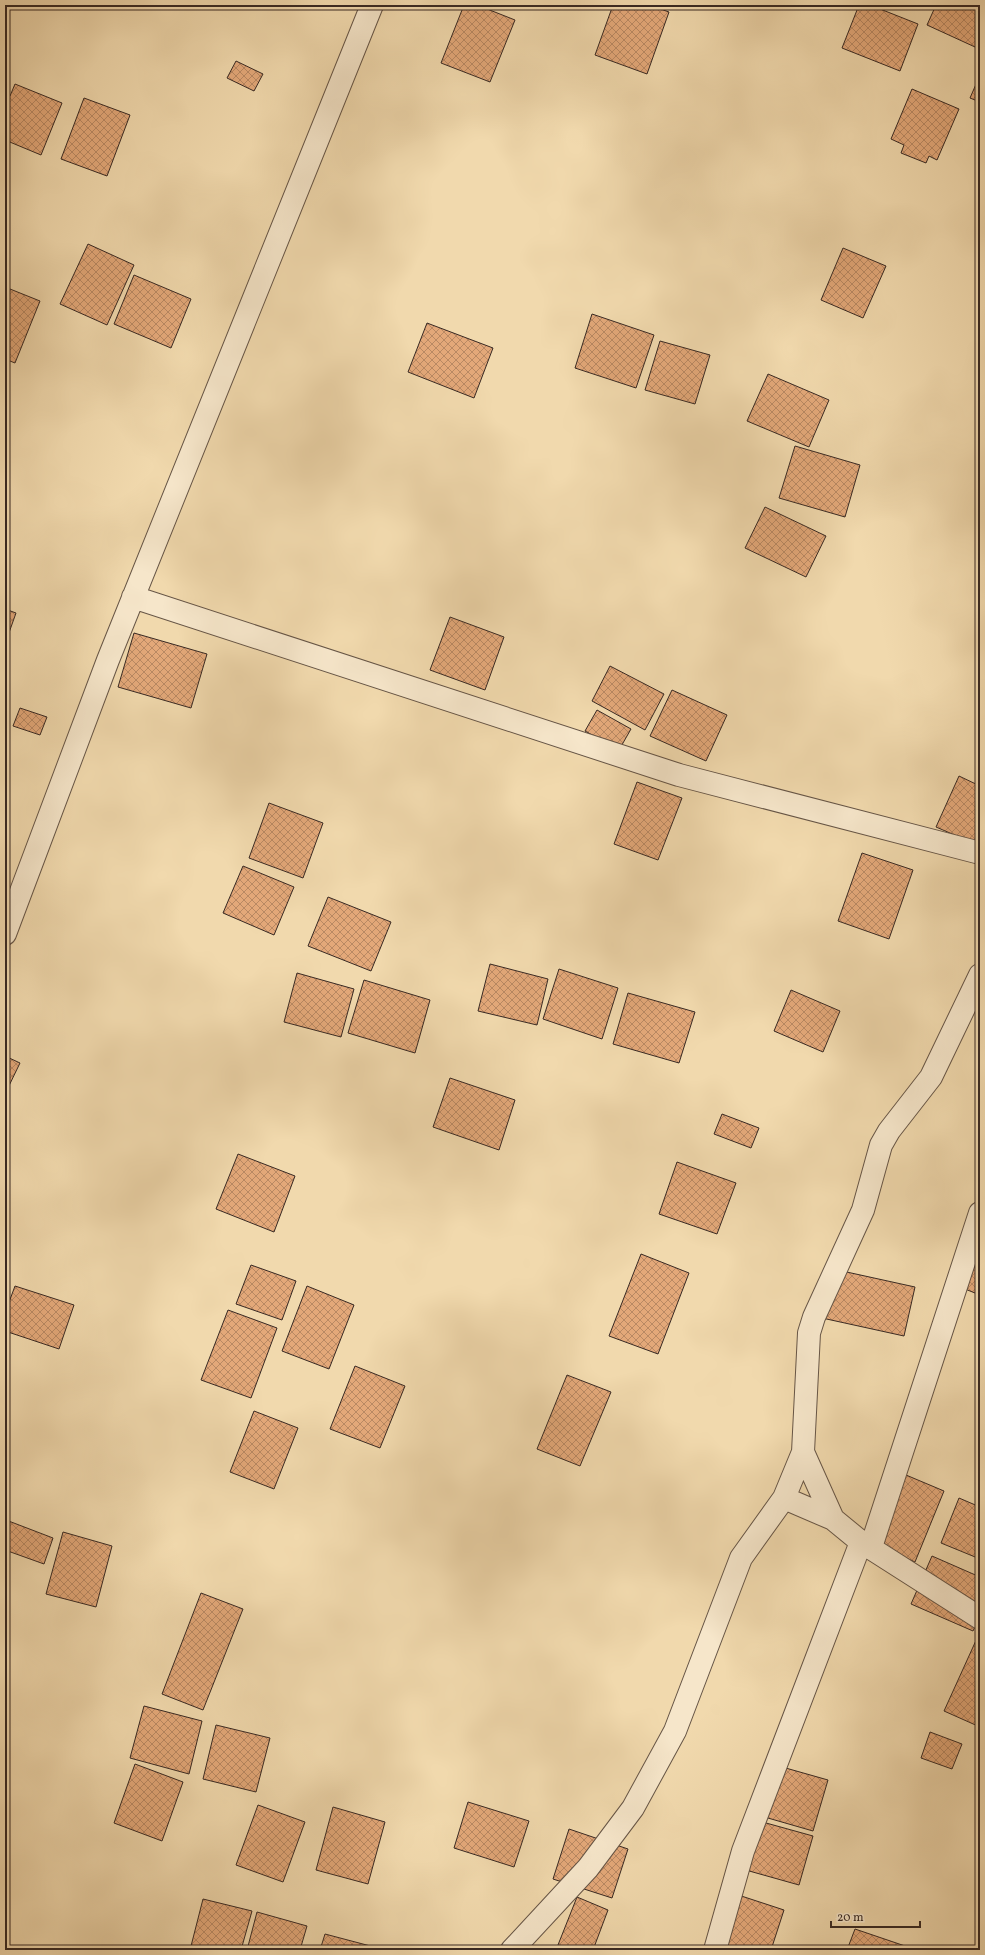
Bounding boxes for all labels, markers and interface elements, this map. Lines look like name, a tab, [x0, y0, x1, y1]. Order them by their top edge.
scale bar	[831, 1903, 920, 1929]
text: 20 m	[837, 1910, 864, 1926]

